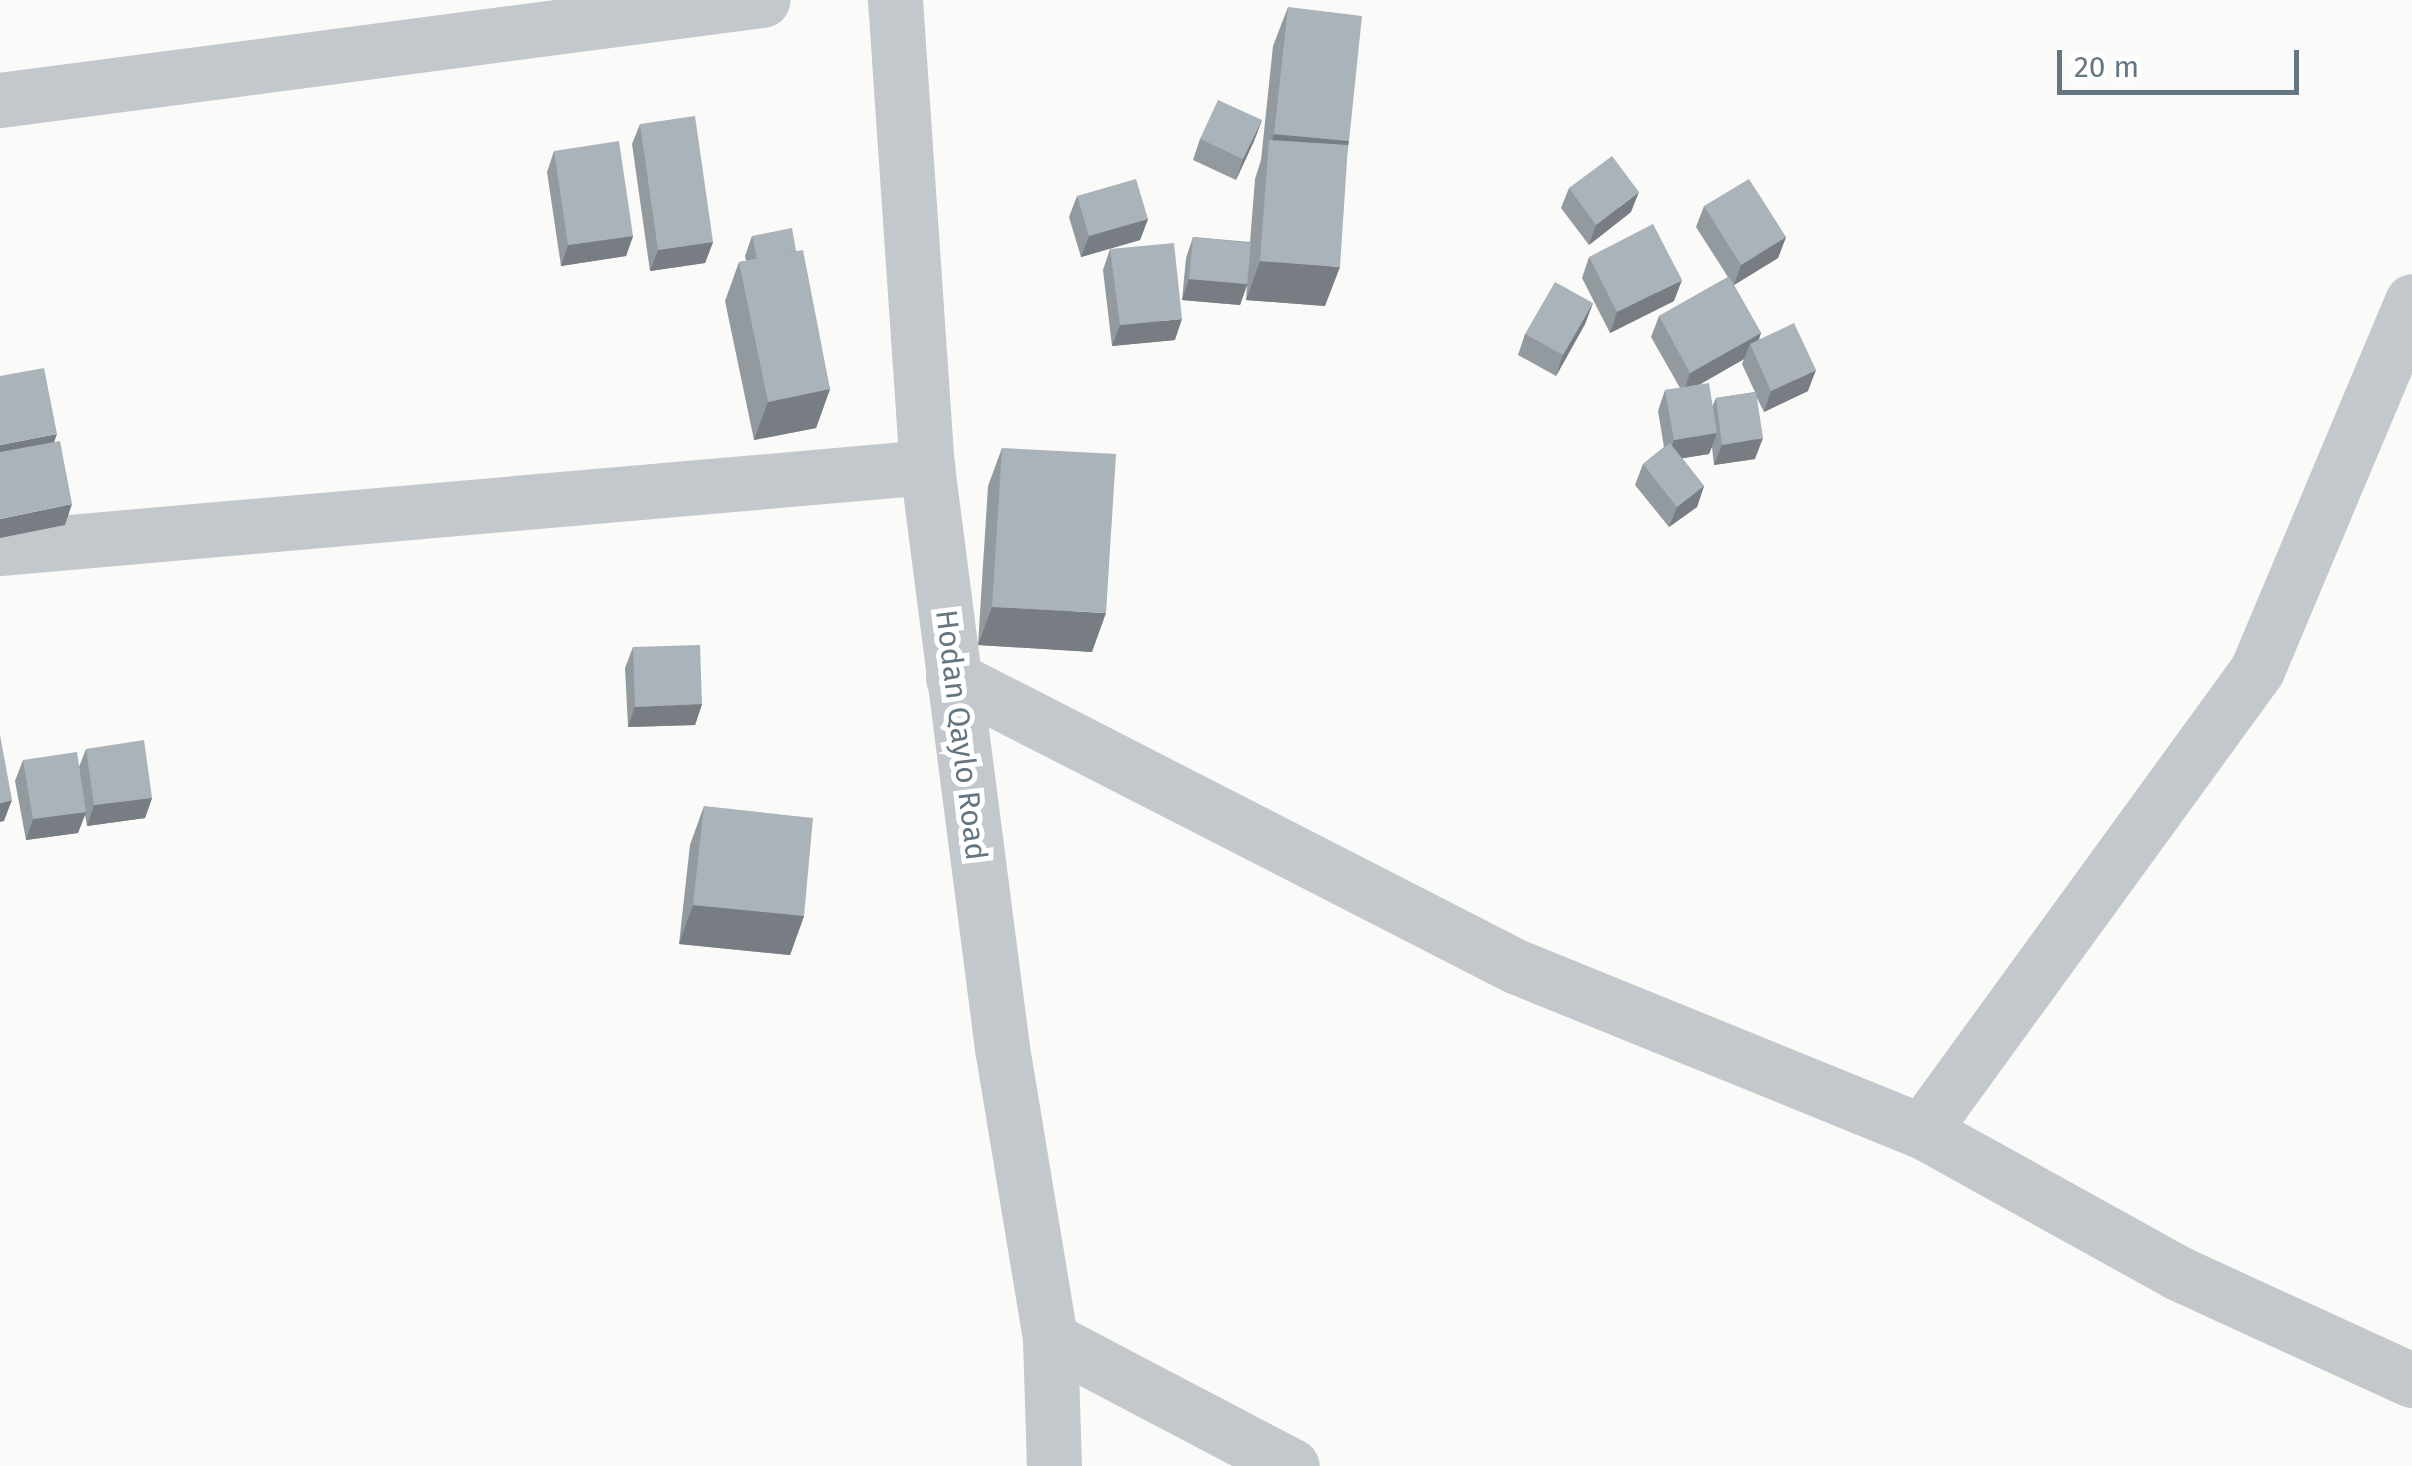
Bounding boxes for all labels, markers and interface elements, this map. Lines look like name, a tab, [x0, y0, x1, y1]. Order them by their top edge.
scale bar	[2062, 30, 2304, 92]
text: 20 m	[2074, 49, 2139, 85]
street label: Hodan Qaylo Road	[928, 608, 994, 862]

